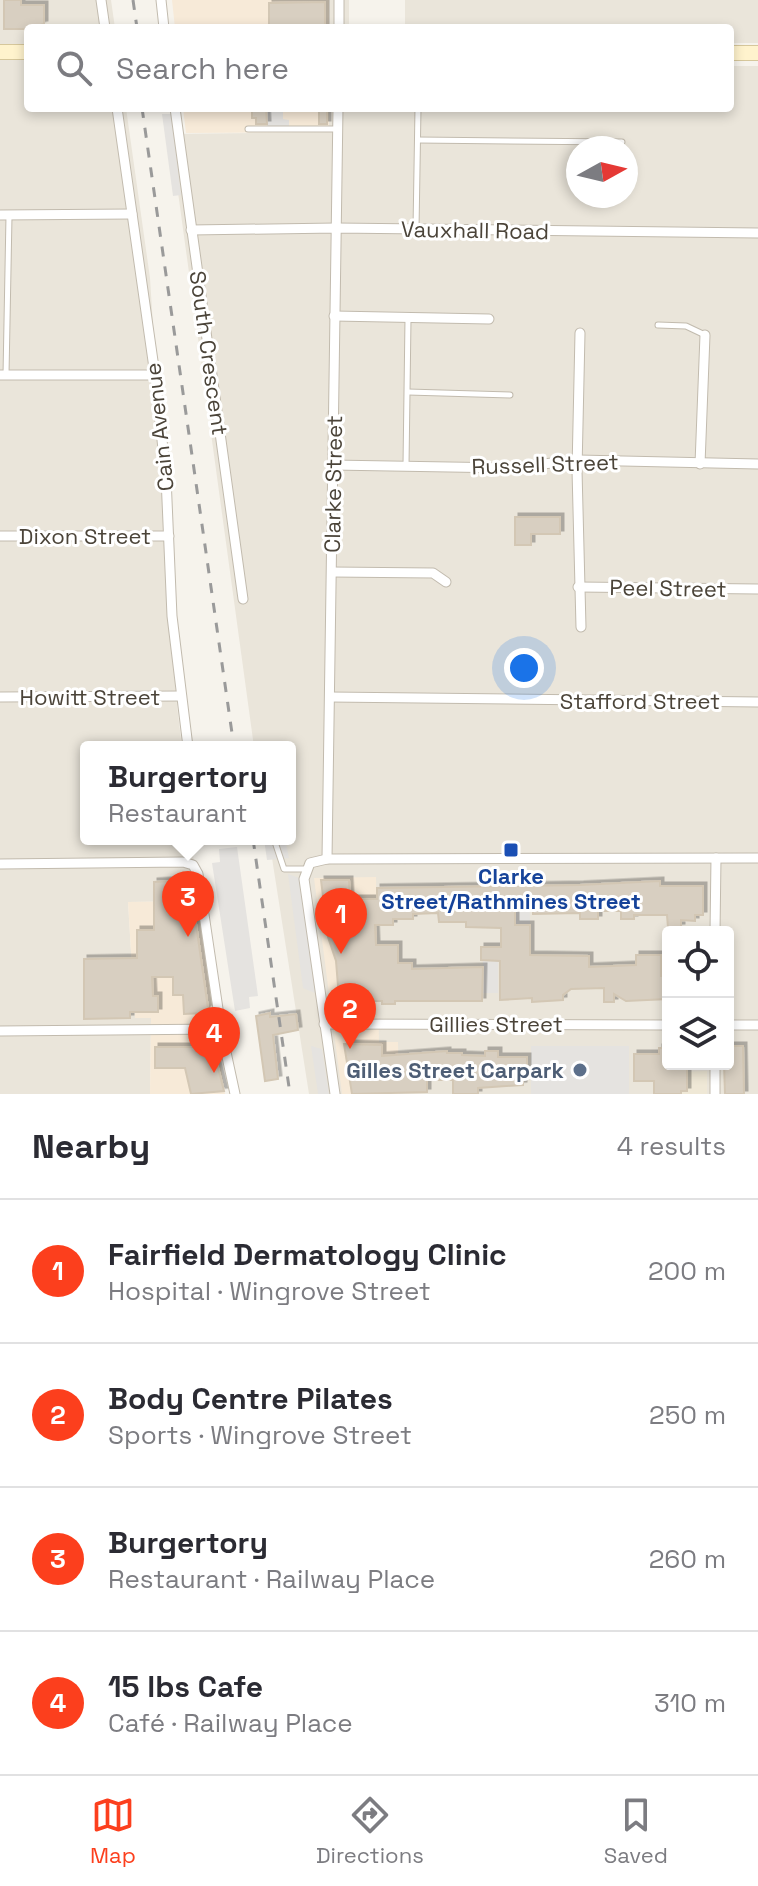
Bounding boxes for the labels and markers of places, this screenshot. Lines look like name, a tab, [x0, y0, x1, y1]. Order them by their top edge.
marker: Clarke Street/Rathmines Street	[502, 841, 520, 859]
place label: Clarke Street/Rathmines Street	[381, 862, 641, 915]
pin: 3	[162, 871, 214, 937]
pin: 1	[315, 888, 367, 954]
pin: 2	[324, 983, 376, 1049]
pin: 4	[188, 1007, 240, 1073]
place label: Gilles Street Carpark	[346, 1056, 565, 1084]
marker: Gilles Street Carpark	[571, 1061, 589, 1079]

